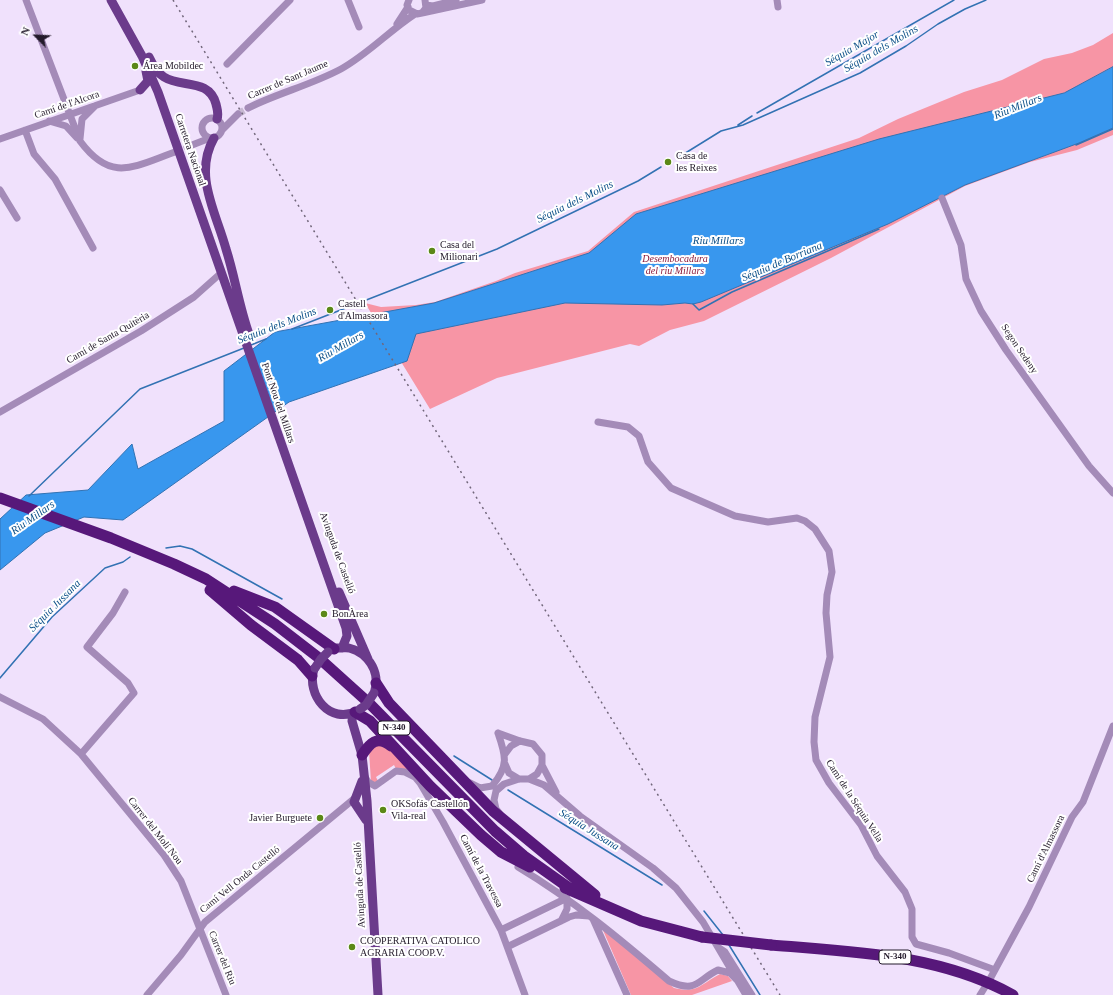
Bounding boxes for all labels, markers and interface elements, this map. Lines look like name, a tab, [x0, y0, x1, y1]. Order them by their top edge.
north arrow	[16, 16, 56, 56]
water label: Séquia dels Molins	[841, 22, 921, 76]
text: N	[18, 25, 32, 37]
water label: Séquia Major	[823, 28, 881, 70]
street label: Carrer de Sant Jaume	[246, 58, 330, 102]
place label: Área Mobildec	[143, 60, 203, 72]
marker: Área Mobildec	[130, 61, 140, 71]
street label: Camí de l'Alcora	[33, 88, 101, 122]
water label: Riu Millars	[992, 91, 1044, 123]
street label: Carretera Nacional	[172, 112, 208, 188]
place label: Casa de les Reixes	[676, 150, 717, 174]
marker: Casa de les Reixes	[663, 157, 673, 167]
water label: Séquia dels Molins	[534, 178, 616, 226]
water label: Riu Millars	[693, 234, 743, 248]
place label: Casa del Milionari	[440, 239, 478, 262]
water label: Séquia de Borriana	[740, 239, 824, 285]
marker: Casa del Milionari	[427, 246, 437, 256]
park label: Desembocadura del riu Millars	[642, 253, 708, 276]
place label: Castell d'Almassora	[338, 298, 388, 322]
water label: Séquia dels Molins	[236, 305, 318, 347]
marker: Castell d'Almassora	[325, 305, 335, 315]
street label: Camí de Santa Quitèria	[64, 309, 152, 367]
street label: Segon Sedeny	[998, 322, 1040, 376]
water label: Riu Millars	[316, 329, 366, 365]
street label: Pont Nou del Millars	[259, 361, 297, 445]
water label: Riu Millars	[9, 498, 57, 538]
street label: Avinguda de Castelló	[317, 511, 357, 595]
water label: Séquia Jussana	[26, 577, 84, 635]
place label: BonÀrea	[332, 608, 368, 620]
marker: BonÀrea	[319, 609, 329, 619]
road number: N-340	[378, 721, 410, 735]
street label: Camí de la Séquia Vella	[823, 757, 885, 845]
street label: Carrer del Molí Nou	[125, 795, 185, 867]
place label: OKSofás Castellón Vila-real	[391, 798, 468, 822]
marker: OKSofás Castellón Vila-real	[378, 805, 388, 815]
water label: Séquia Jussana	[557, 806, 621, 854]
place label: Javier Burguete	[249, 812, 312, 824]
marker: Javier Burguete	[315, 813, 325, 823]
street label: Camí d'Almassora	[1024, 813, 1068, 885]
street label: Camí de la Travessa	[457, 832, 505, 910]
street label: Avinguda de Castelló	[352, 842, 368, 928]
street label: Camí Vell Onda Castelló	[197, 844, 283, 916]
street label: Carrer del Riu	[206, 929, 238, 987]
place label: COOPERATIVA CATOLICO AGRARIA COOP.V.	[360, 935, 480, 958]
marker: COOPERATIVA CATOLICO AGRARIA COOP.V.	[347, 942, 357, 952]
road number: N-340	[879, 950, 911, 964]

